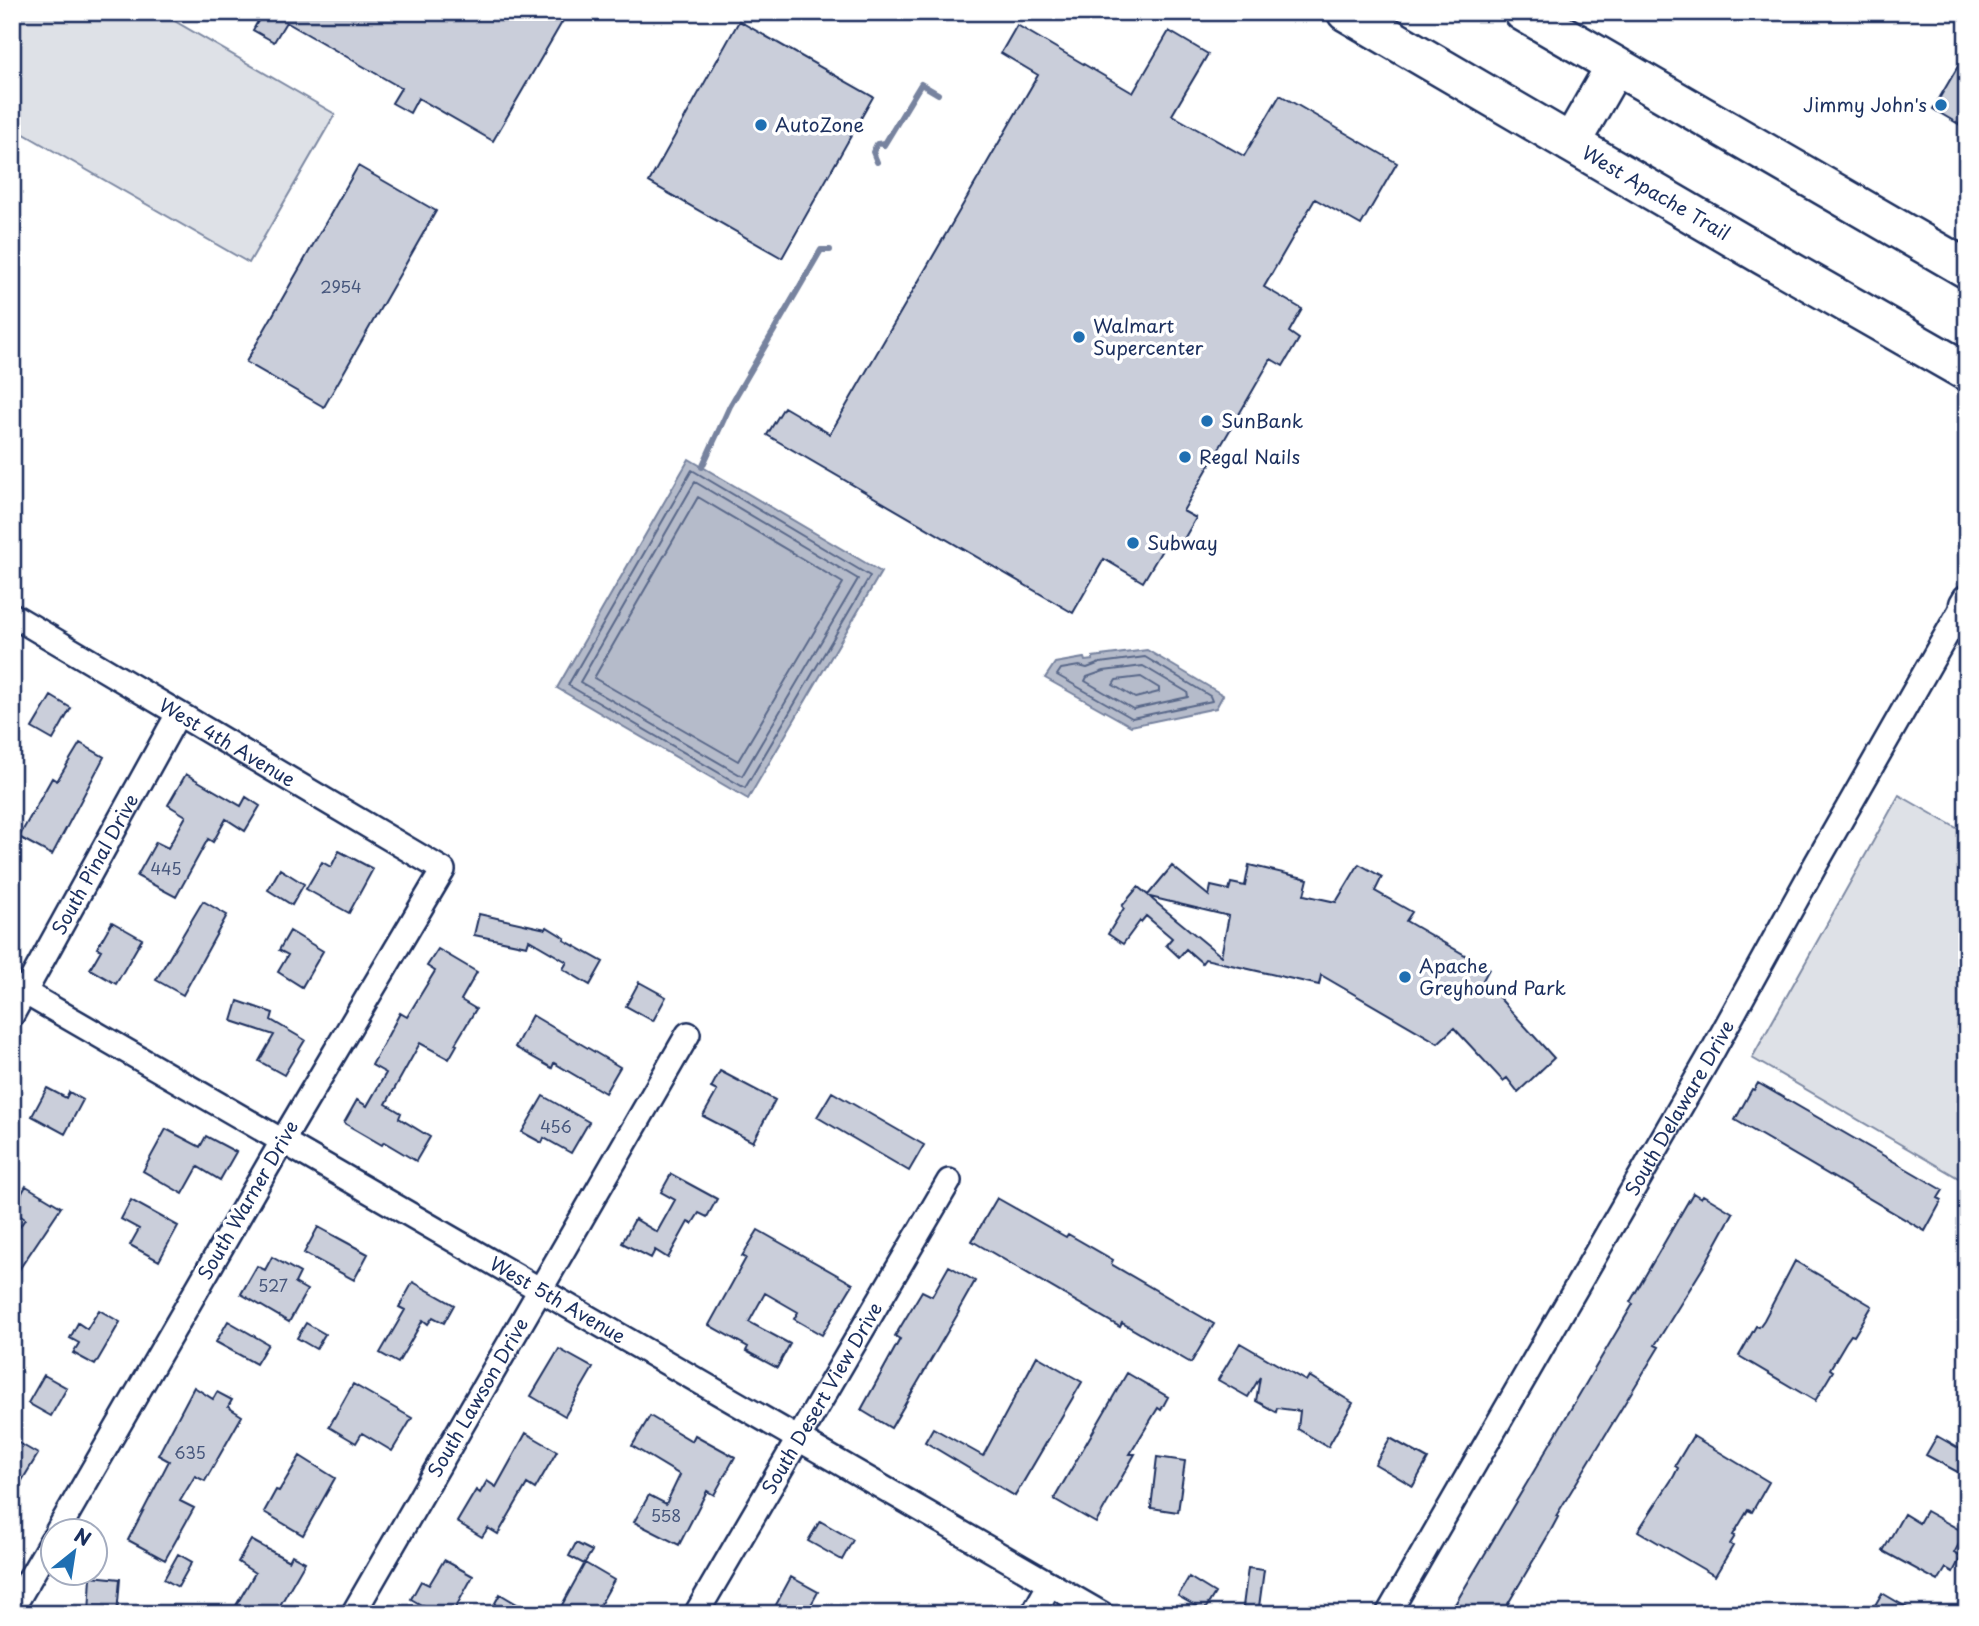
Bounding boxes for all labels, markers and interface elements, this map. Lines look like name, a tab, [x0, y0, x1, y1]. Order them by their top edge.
place label: Jimmy John's	[1803, 90, 1927, 118]
marker: Jimmy John's	[1933, 97, 1949, 113]
place label: AutoZone	[775, 110, 864, 138]
marker: AutoZone	[753, 117, 769, 133]
street label: West Apache Trail	[1577, 138, 1736, 246]
house number: 2954	[320, 274, 362, 298]
place label: Walmart Supercenter	[1093, 311, 1204, 361]
marker: Walmart Supercenter	[1071, 329, 1087, 345]
place label: SunBank	[1221, 406, 1304, 434]
marker: SunBank	[1199, 413, 1215, 429]
place label: Regal Nails	[1199, 442, 1300, 470]
marker: Regal Nails	[1177, 449, 1193, 465]
place label: Subway	[1147, 528, 1218, 556]
marker: Subway	[1125, 535, 1141, 551]
street label: West 4th Avenue	[154, 690, 301, 793]
street label: South Pinal Drive	[44, 788, 144, 939]
house number: 445	[150, 856, 182, 880]
place label: Apache Greyhound Park	[1419, 951, 1566, 1001]
marker: Apache Greyhound Park	[1397, 969, 1413, 985]
street label: South Delaware Drive	[1617, 1015, 1740, 1201]
street label: South Warner Drive	[190, 1114, 304, 1285]
house number: 456	[540, 1114, 572, 1138]
street label: West 5th Avenue	[485, 1249, 631, 1349]
house number: 527	[258, 1273, 288, 1297]
street label: South Desert View Drive	[754, 1296, 888, 1499]
street label: South Lawson Drive	[420, 1312, 534, 1482]
house number: 635	[174, 1440, 206, 1464]
house number: 558	[651, 1503, 681, 1527]
north arrow	[38, 1518, 108, 1588]
text: N	[69, 1521, 97, 1552]

